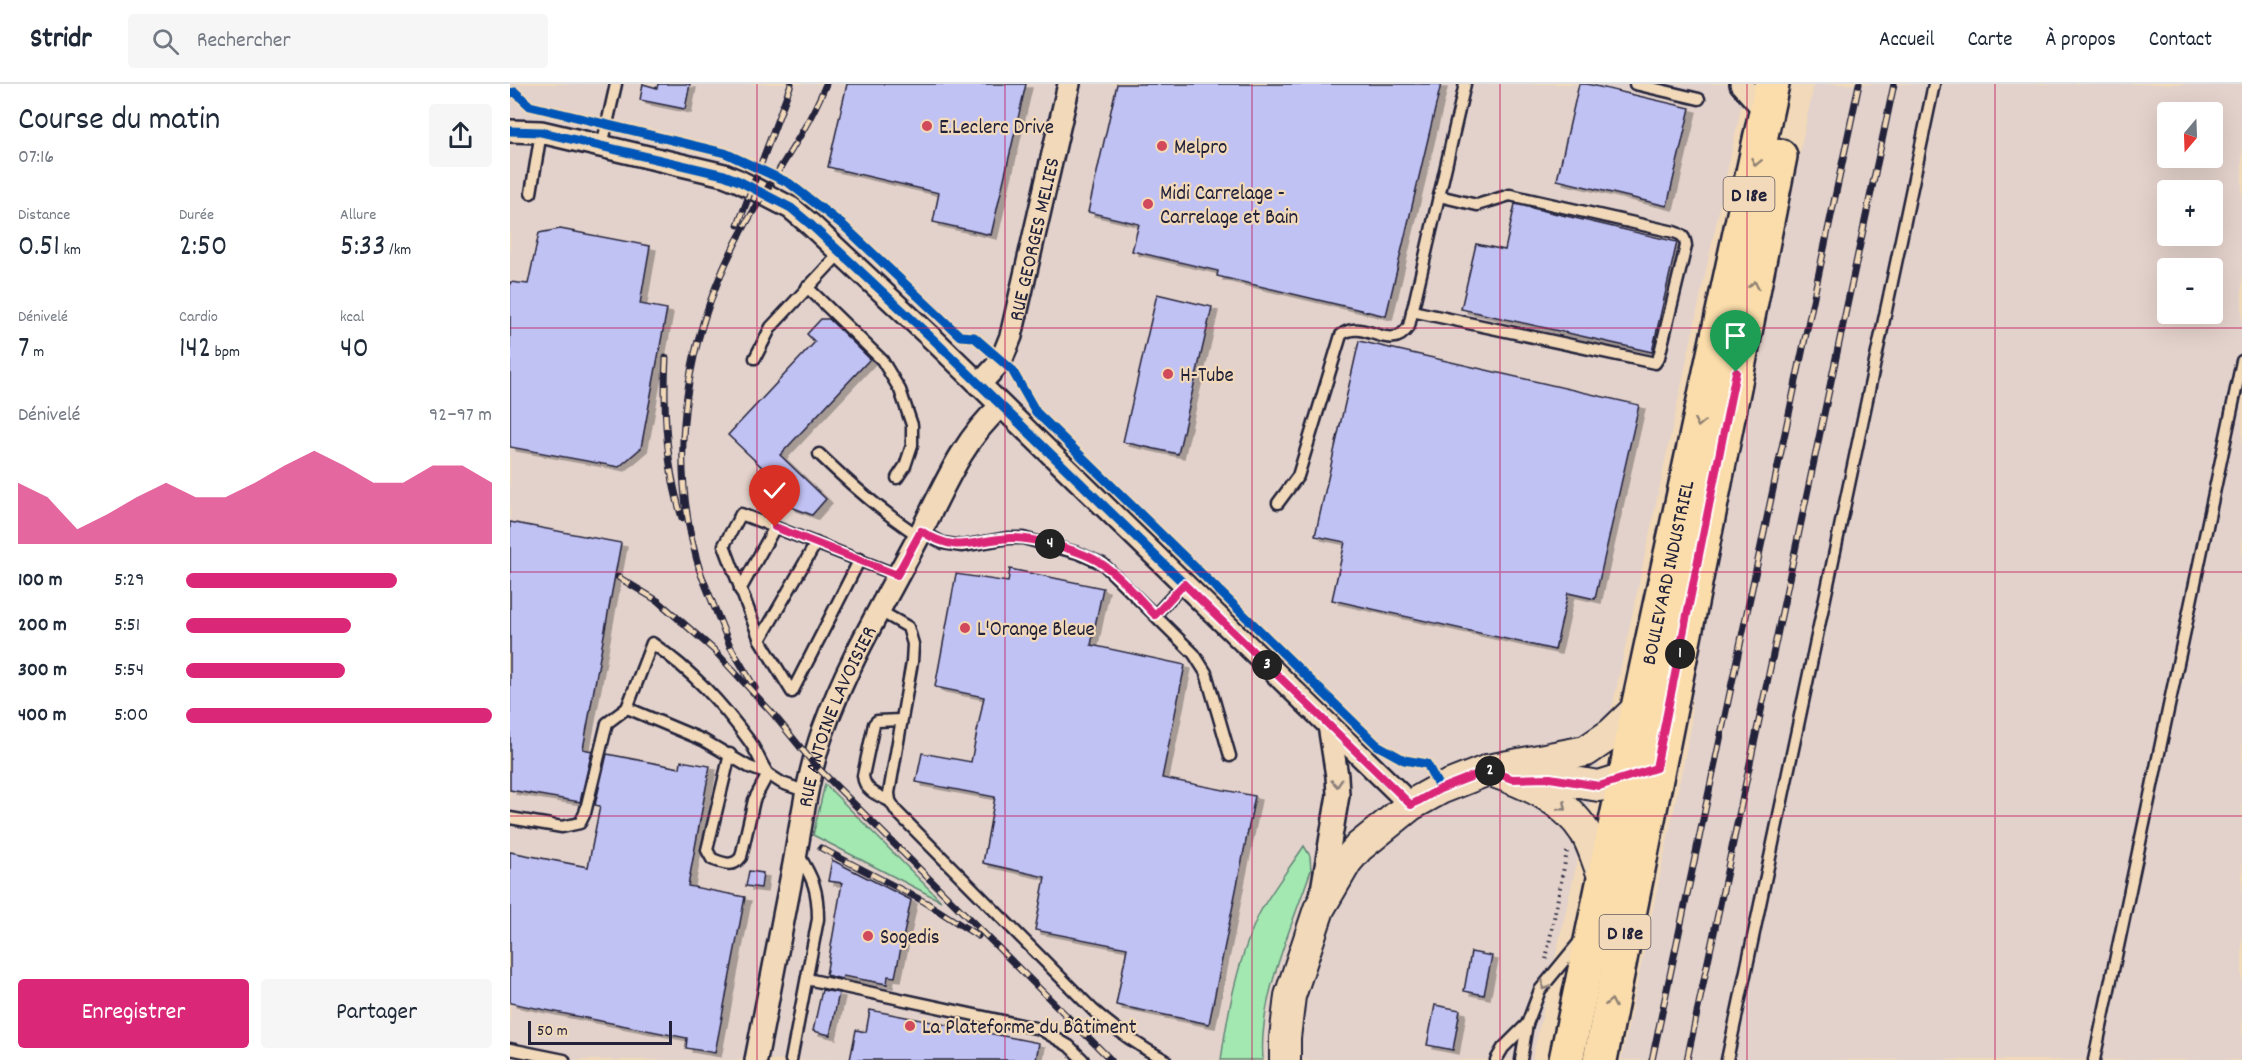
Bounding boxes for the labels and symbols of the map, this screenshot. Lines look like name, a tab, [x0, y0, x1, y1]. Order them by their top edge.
north arrow	[2157, 102, 2223, 168]
place label: E.Leclerc Drive	[939, 114, 1054, 144]
marker: E.Leclerc Drive	[920, 119, 934, 133]
place label: Melpro	[1174, 134, 1227, 164]
marker: Melpro	[1155, 139, 1169, 153]
street label: RUE GEORGES MELIES	[1003, 155, 1070, 325]
one-way arrow	[1750, 156, 1763, 166]
road number: D 18e	[1724, 177, 1774, 211]
place label: Midi Carrelage - Carrelage et Bain	[1160, 180, 1298, 234]
marker: Midi Carrelage - Carrelage et Bain	[1141, 197, 1155, 211]
one-way arrow	[1747, 280, 1760, 290]
pin	[1710, 310, 1761, 372]
place label: H-Tube	[1180, 362, 1234, 392]
marker: H-Tube	[1161, 367, 1175, 381]
one-way arrow	[1693, 418, 1706, 428]
pin	[749, 465, 800, 527]
street label: BOULEVARD INDUSTRIEL	[1636, 477, 1705, 668]
pin: 4	[1035, 529, 1065, 559]
place label: L'Orange Bleue	[977, 616, 1095, 646]
street label: RUE ANTOINE LAVOISIER	[792, 621, 886, 810]
marker: L'Orange Bleue	[958, 621, 972, 635]
pin: 1	[1665, 639, 1695, 669]
pin: 3	[1252, 650, 1282, 680]
pin: 2	[1475, 756, 1505, 786]
one-way arrow	[1330, 778, 1343, 787]
one-way arrow	[1556, 800, 1567, 811]
road number: D 18e	[1600, 915, 1650, 949]
place label: Sogedis	[880, 924, 940, 954]
marker: Sogedis	[861, 929, 875, 943]
one-way arrow	[1541, 979, 1552, 990]
one-way arrow	[1604, 998, 1617, 1008]
place label: La Plateforme du Bâtiment	[922, 1014, 1137, 1044]
scale bar	[528, 1018, 672, 1046]
marker: La Plateforme du Bâtiment	[903, 1019, 917, 1033]

